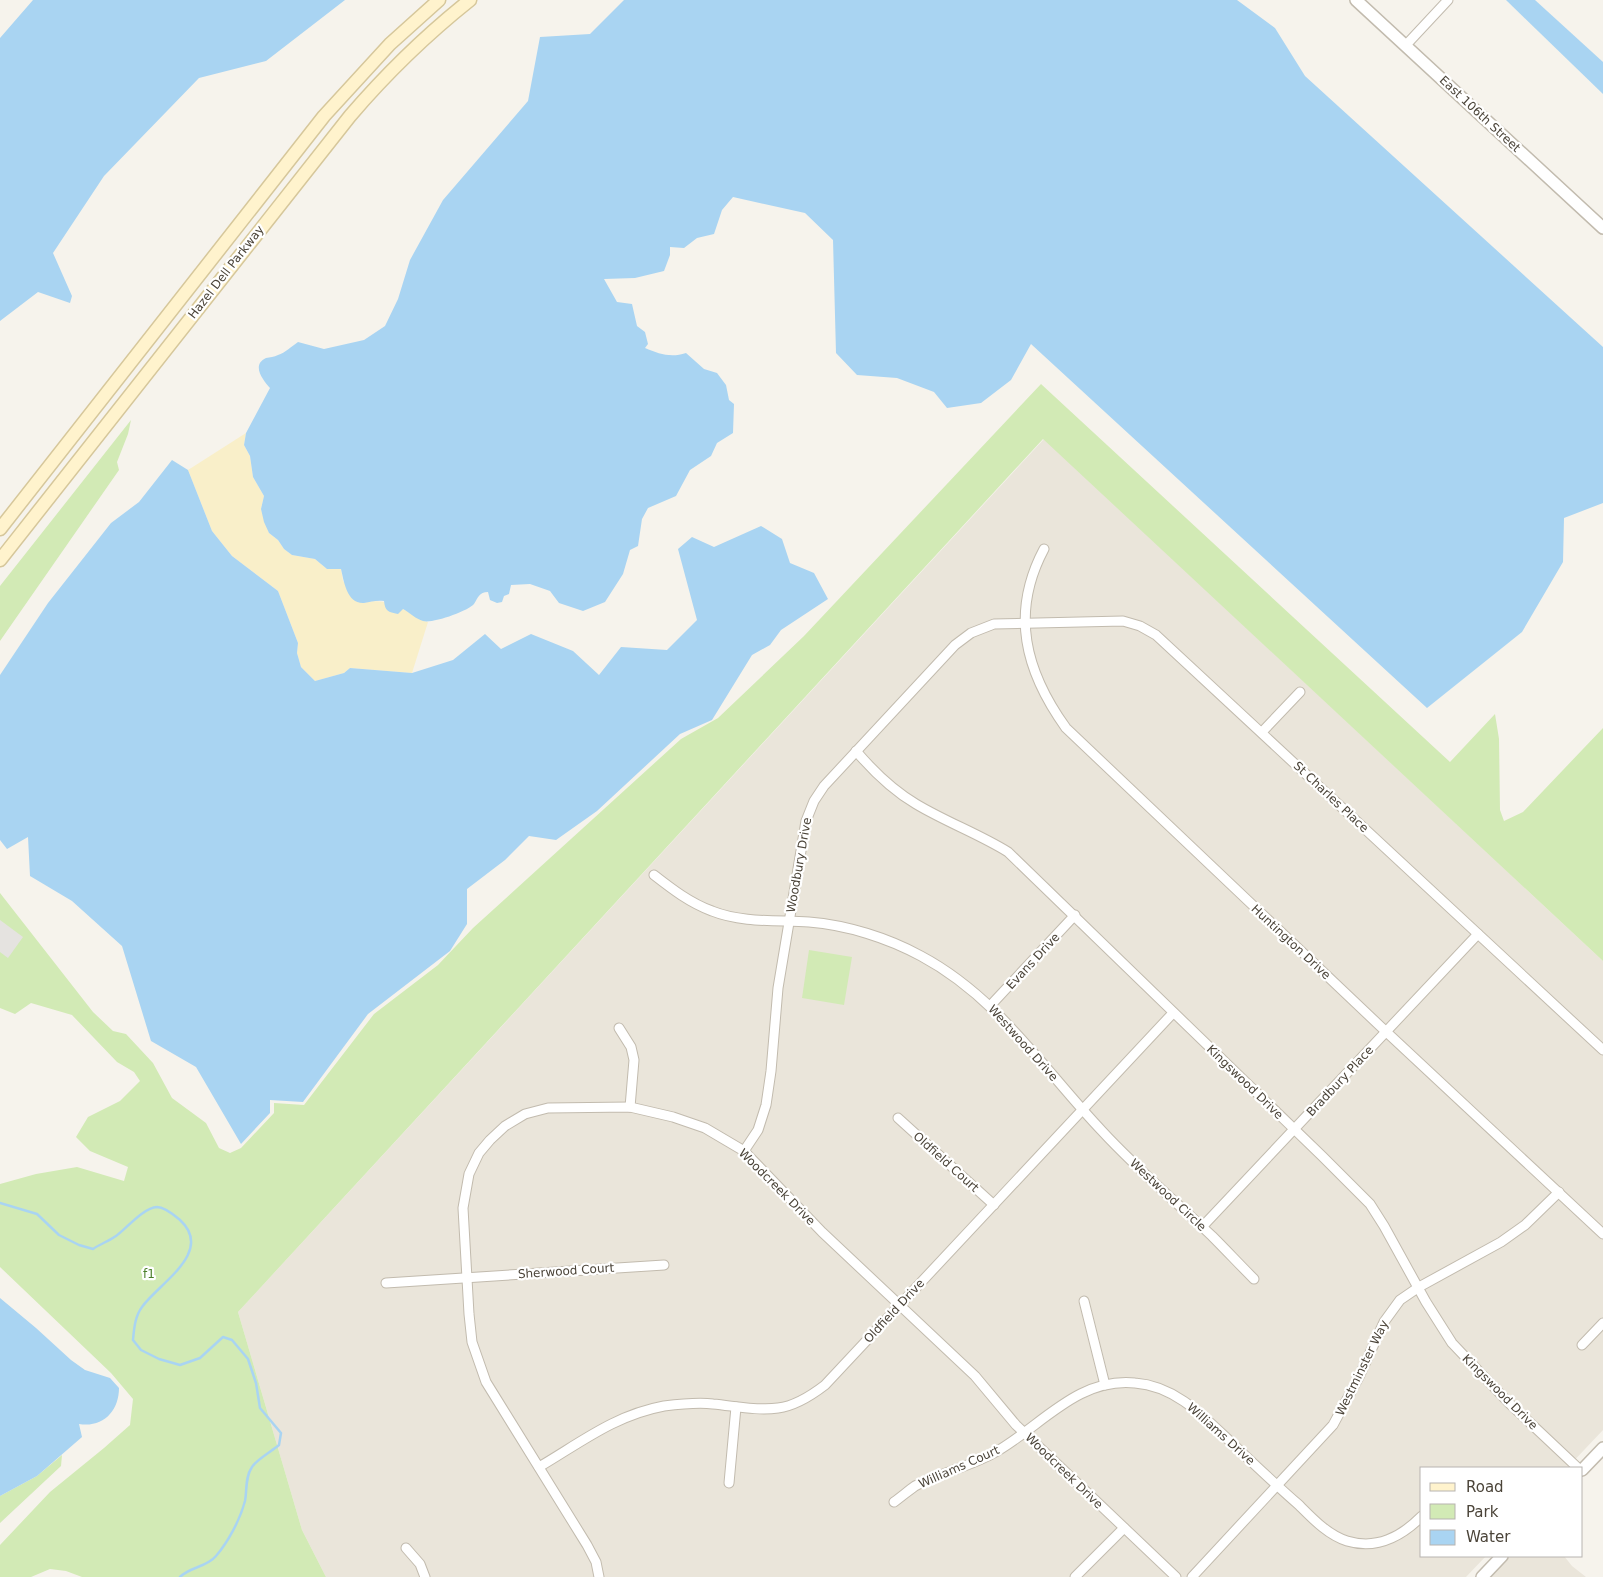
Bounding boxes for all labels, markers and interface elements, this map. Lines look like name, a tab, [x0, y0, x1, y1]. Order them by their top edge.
street label: East 106th Street	[1437, 73, 1523, 155]
street label: Hazel Dell Parkway	[185, 223, 267, 321]
street label: St Charles Place	[1291, 759, 1371, 835]
street label: Woodbury Drive	[784, 816, 814, 914]
street label: Huntington Drive	[1249, 902, 1333, 982]
street label: Evans Drive	[1003, 930, 1063, 992]
street label: Westwood Drive	[985, 1002, 1061, 1084]
street label: Kingswood Drive	[1204, 1042, 1286, 1122]
street label: Bradbury Place	[1304, 1043, 1376, 1119]
street label: Oldfield Court	[910, 1129, 982, 1195]
street label: Woodcreek Drive	[736, 1146, 818, 1228]
street label: Westwood Circle	[1127, 1156, 1209, 1234]
street label: Sherwood Court	[517, 1261, 615, 1281]
park label: f1	[143, 1267, 155, 1281]
street label: Oldfield Drive	[861, 1276, 927, 1346]
street label: Westminster Way	[1333, 1318, 1391, 1418]
street label: Kingswood Drive	[1459, 1351, 1541, 1433]
street label: Williams Drive	[1184, 1400, 1258, 1468]
street label: Woodcreek Drive	[1022, 1430, 1106, 1512]
street label: Williams Court	[916, 1443, 1002, 1491]
legend	[1420, 1467, 1583, 1557]
text: Road	[1466, 1478, 1504, 1496]
text: Park	[1466, 1503, 1499, 1521]
text: Water	[1466, 1528, 1511, 1546]

